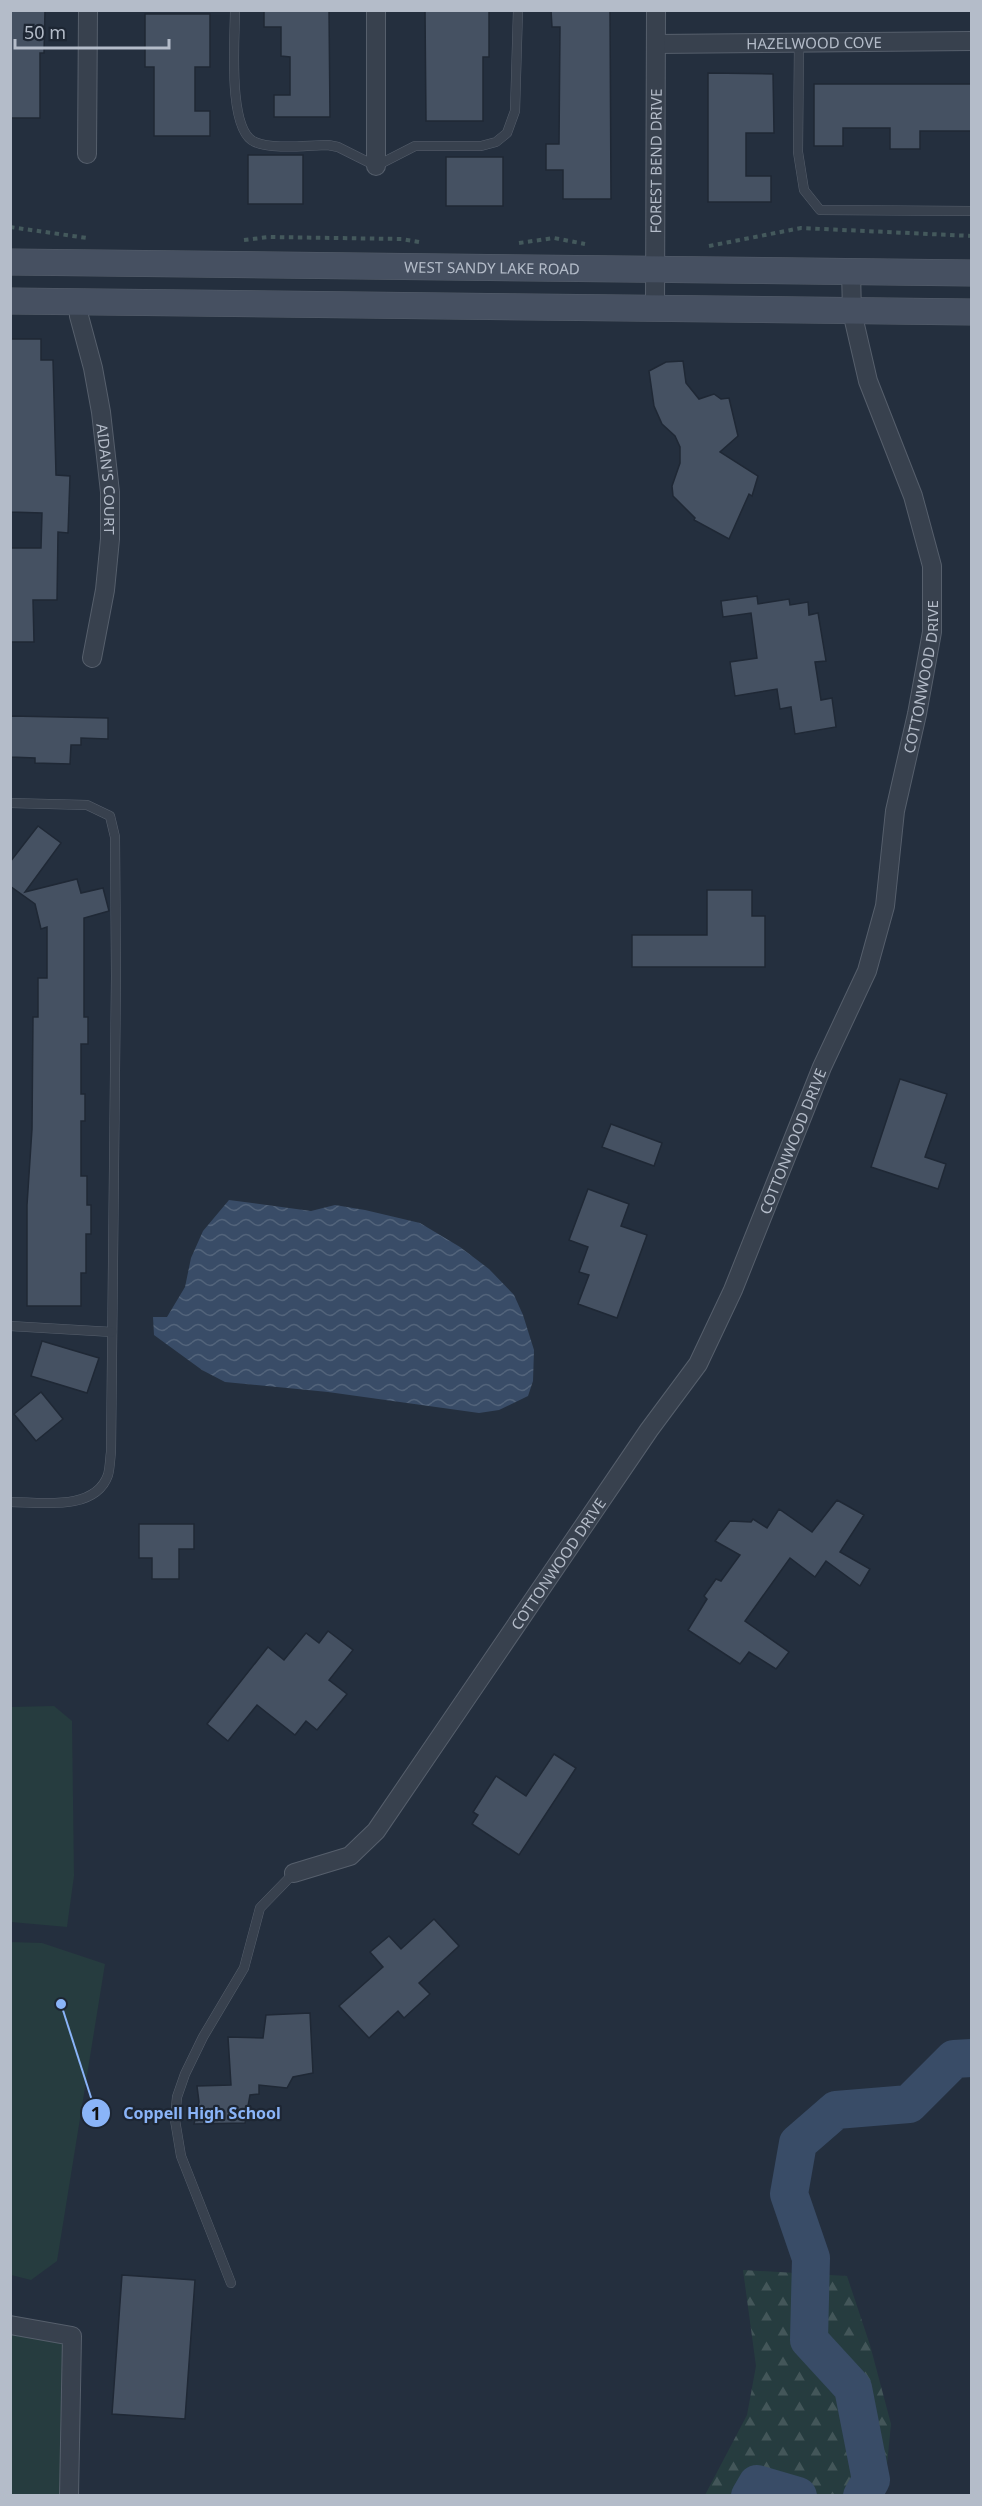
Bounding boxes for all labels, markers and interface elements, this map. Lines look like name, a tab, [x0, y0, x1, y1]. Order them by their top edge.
scale bar	[15, 12, 170, 50]
text: 50 m	[24, 20, 66, 44]
street label: HAZELWOOD COVE	[746, 32, 882, 53]
street label: FOREST BEND DRIVE	[645, 89, 666, 233]
street label: WEST SANDY LAKE ROAD	[404, 257, 580, 279]
street label: AIDAN'S COURT	[92, 422, 120, 535]
street label: COTTONWOOD DRIVE	[898, 600, 942, 755]
street label: COTTONWOOD DRIVE	[754, 1065, 830, 1217]
street label: COTTONWOOD DRIVE	[506, 1494, 610, 1633]
callout: Coppell High School	[81, 2096, 293, 2130]
text: 1	[91, 2101, 101, 2125]
text: Coppell High School	[123, 2102, 281, 2124]

